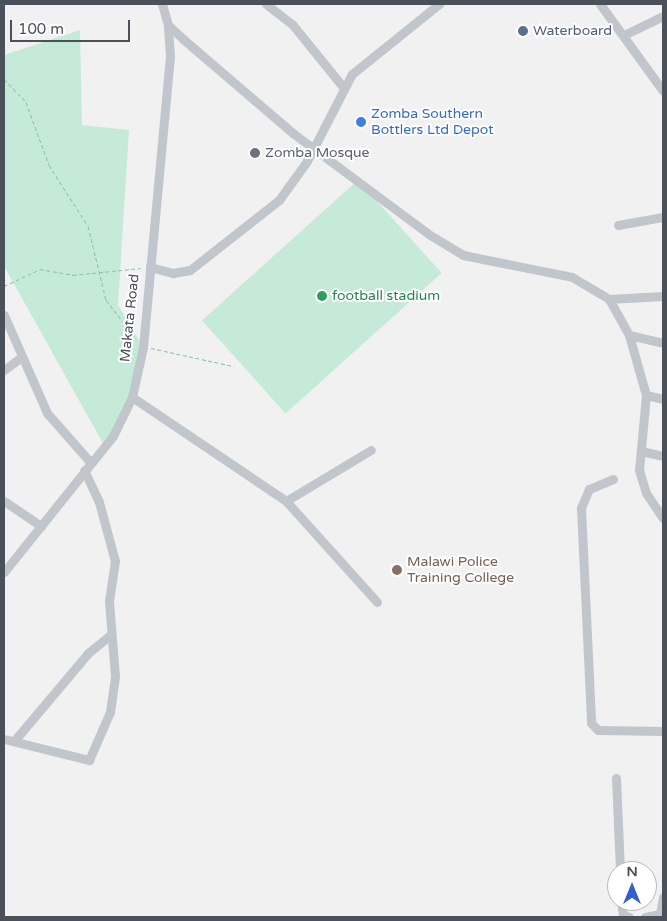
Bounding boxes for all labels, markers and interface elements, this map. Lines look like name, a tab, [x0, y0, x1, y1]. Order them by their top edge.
scale bar	[12, 10, 132, 42]
text: 100 m	[18, 20, 64, 38]
place label: Waterboard	[533, 23, 612, 39]
marker: Waterboard	[517, 25, 529, 37]
place label: Zomba Southern Bottlers Ltd Depot	[371, 106, 494, 138]
marker: Zomba Southern Bottlers Ltd Depot	[355, 116, 367, 128]
place label: Zomba Mosque	[265, 145, 369, 161]
marker: Zomba Mosque	[249, 147, 261, 159]
street label: Makata Road	[117, 273, 143, 363]
place label: football stadium	[332, 288, 440, 304]
marker: football stadium	[316, 290, 328, 302]
place label: Malawi Police Training College	[407, 554, 514, 586]
marker: Malawi Police Training College	[391, 564, 403, 576]
north arrow	[607, 861, 657, 911]
text: N	[626, 863, 638, 880]

